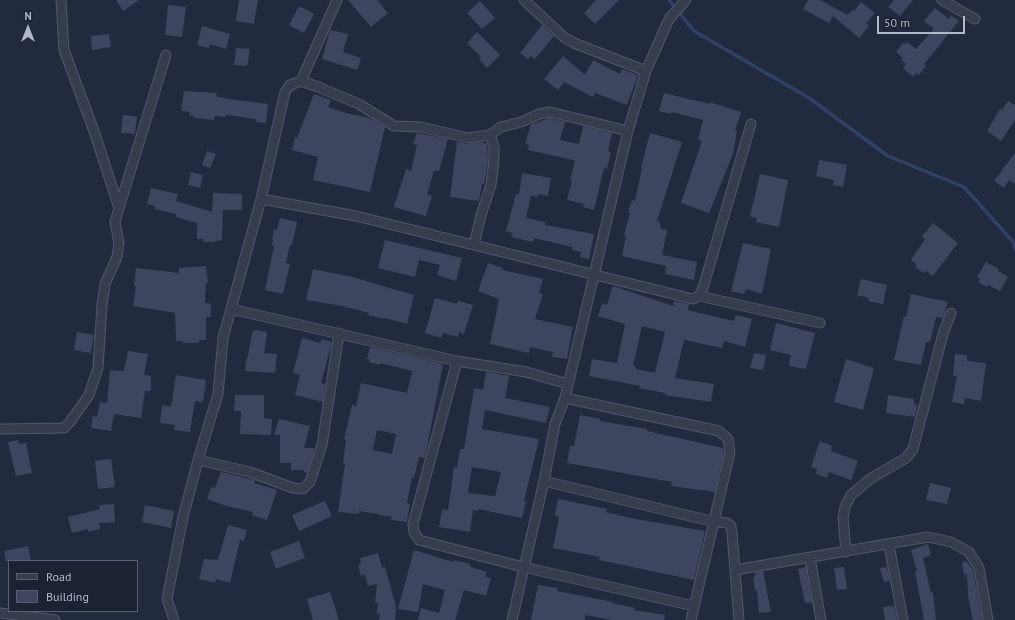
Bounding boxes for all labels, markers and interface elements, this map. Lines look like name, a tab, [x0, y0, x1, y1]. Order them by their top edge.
north arrow	[8, 8, 48, 48]
scale bar	[879, 8, 967, 34]
text: N	[24, 9, 32, 23]
text: 50 m	[884, 15, 910, 30]
legend	[8, 560, 138, 612]
text: Road	[46, 569, 71, 584]
text: Building	[46, 589, 89, 604]

